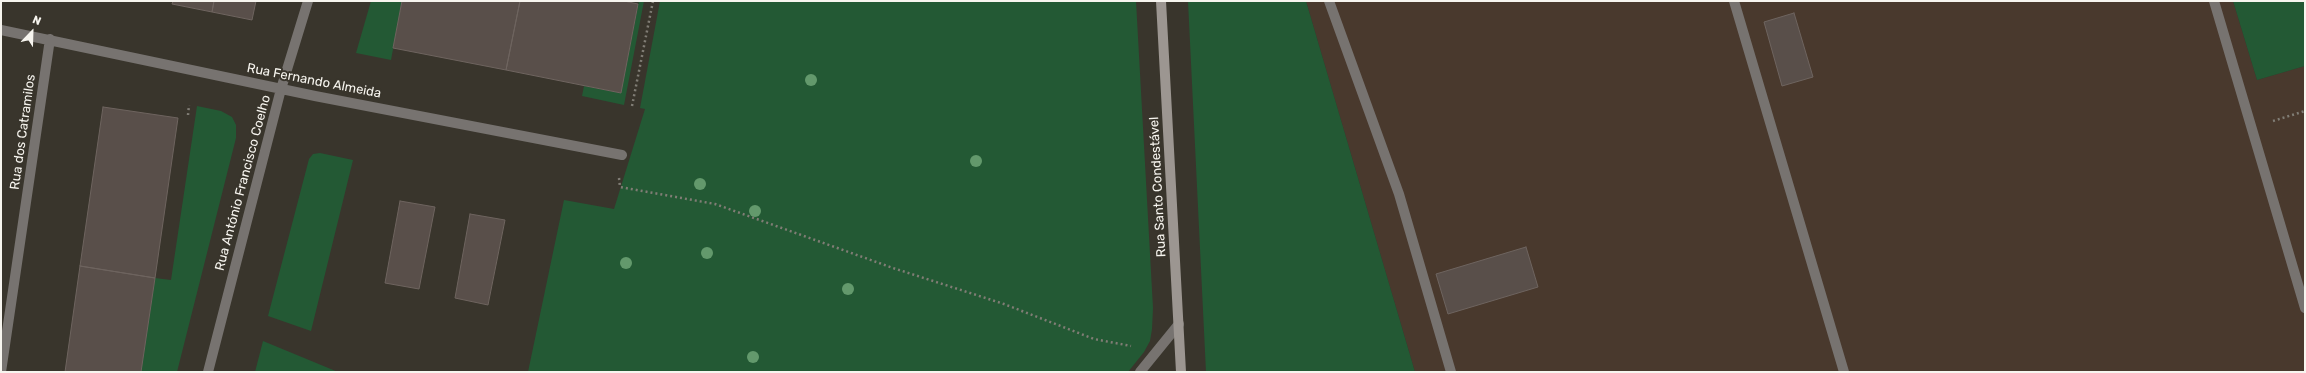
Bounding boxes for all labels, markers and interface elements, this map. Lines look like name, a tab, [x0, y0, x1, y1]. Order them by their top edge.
north arrow	[12, 12, 52, 52]
text: N	[31, 13, 43, 28]
street label: Rua Fernando Almeida	[246, 60, 382, 102]
street label: Rua dos Catramilos	[7, 73, 39, 191]
street label: Rua António Francisco Coelho	[212, 93, 274, 273]
street label: Rua Santo Condestável	[1147, 116, 1169, 258]

